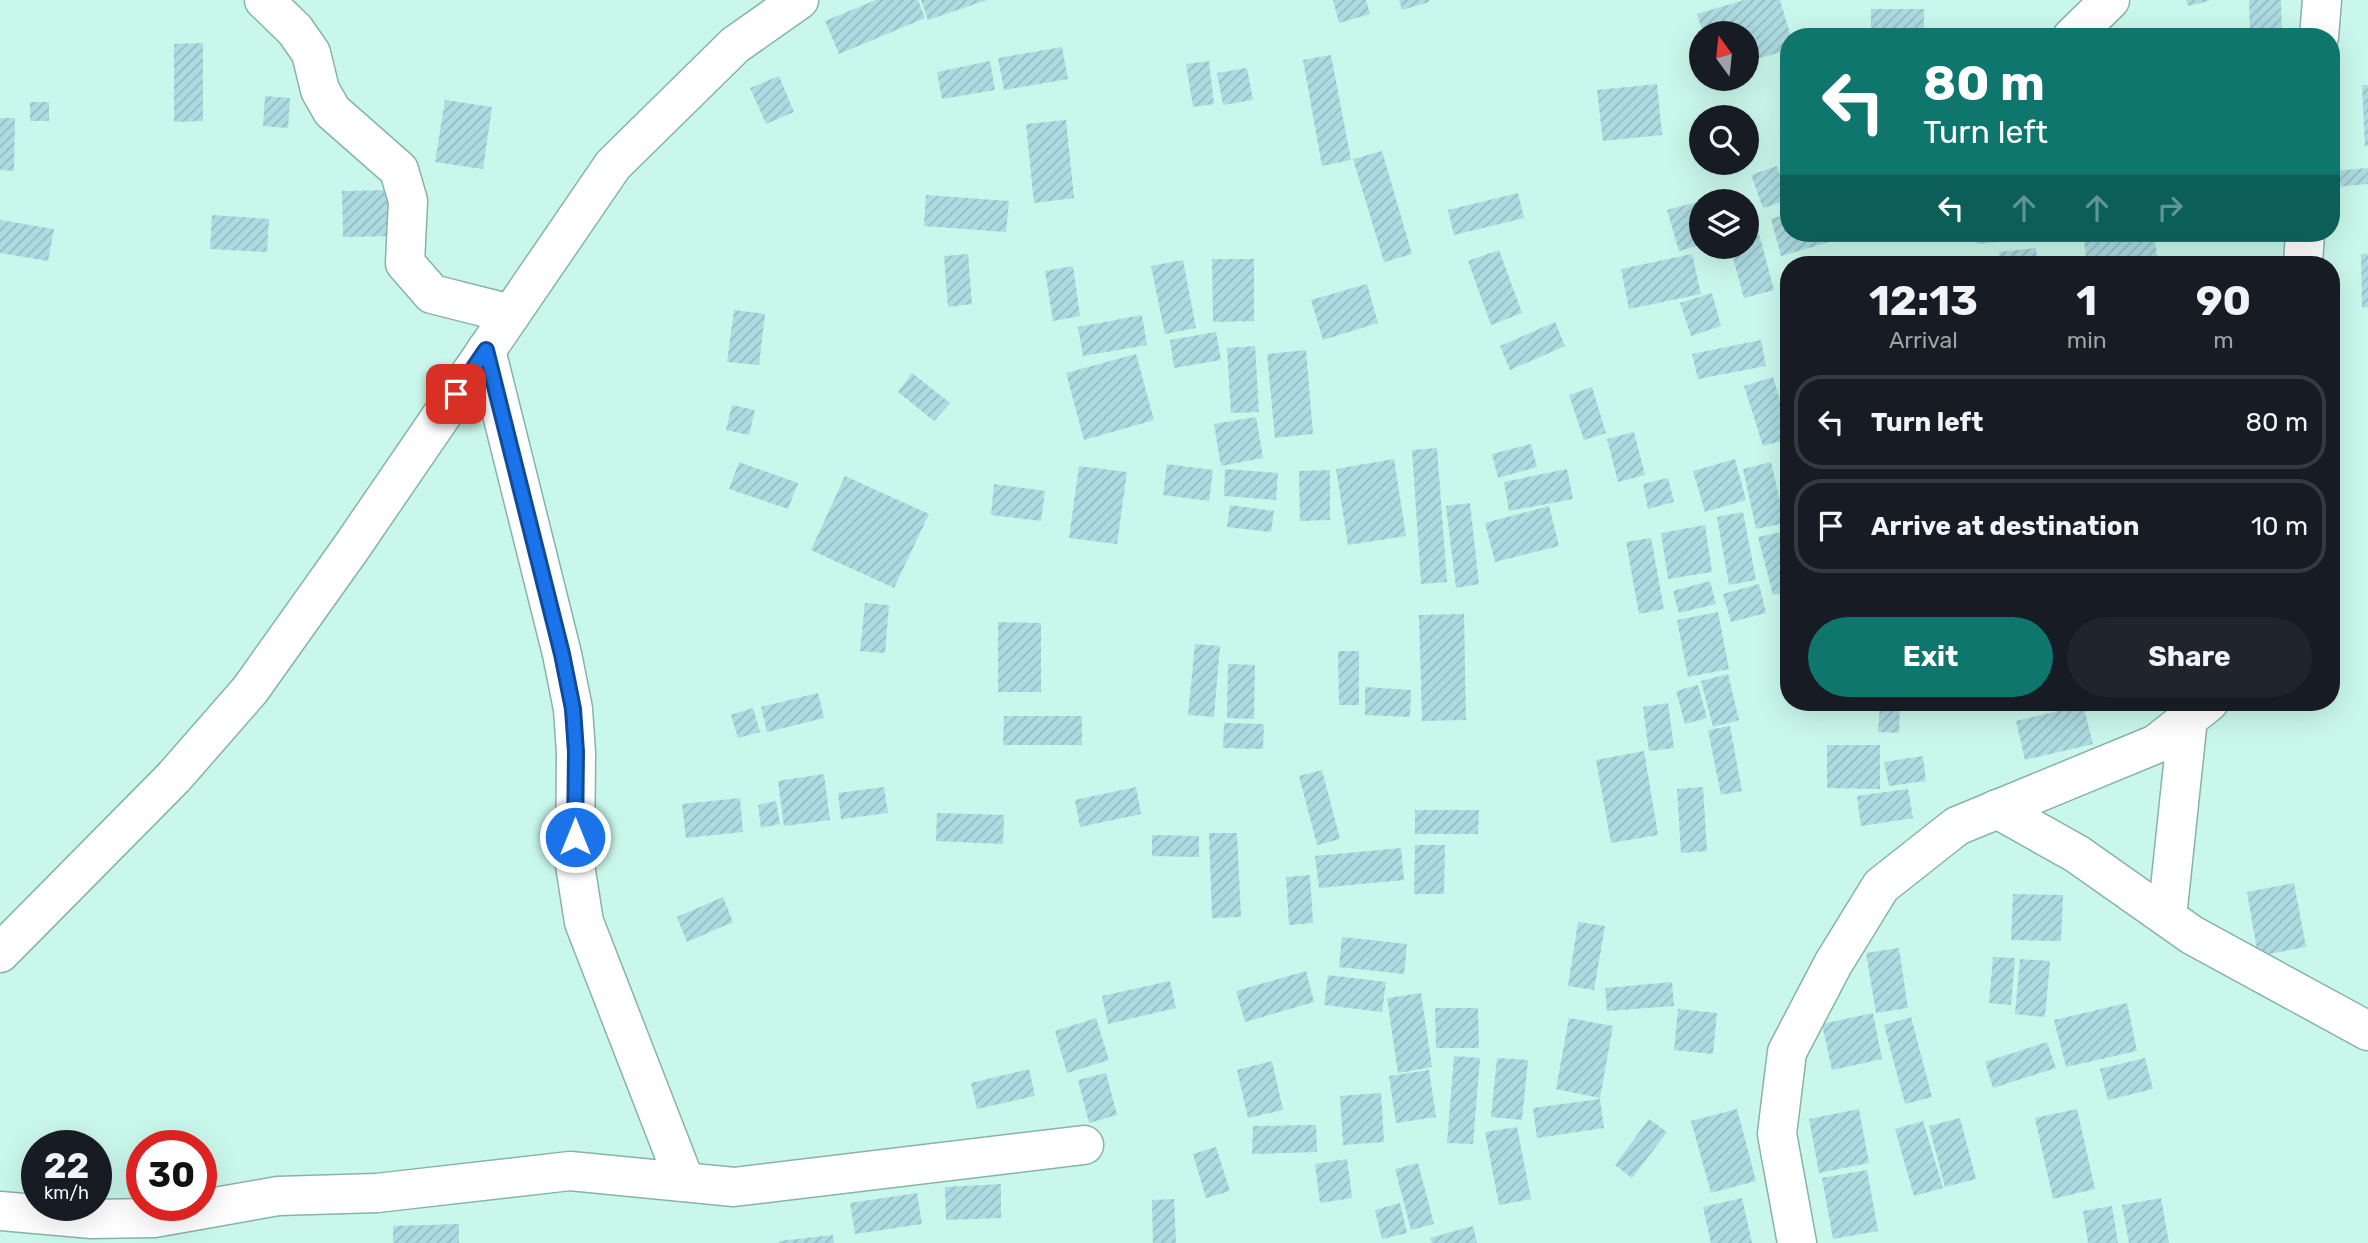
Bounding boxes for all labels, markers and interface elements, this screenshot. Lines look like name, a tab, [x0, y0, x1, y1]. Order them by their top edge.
north arrow	[1689, 21, 1759, 91]
map controls	[1689, 21, 1759, 259]
text: 80 m	[1923, 54, 2045, 112]
icon: left	[1808, 56, 1899, 147]
button: search	[1689, 105, 1759, 175]
text: Turn left	[1923, 113, 2048, 151]
button: layers	[1689, 189, 1759, 259]
icon: left	[1932, 189, 1970, 227]
icon: ahead	[2005, 189, 2043, 227]
icon: ahead	[2078, 189, 2116, 227]
icon: right	[2151, 189, 2189, 227]
text: 12:13	[1869, 276, 1978, 326]
text: 1	[2076, 276, 2097, 326]
text: 90	[2196, 276, 2251, 326]
text: Arrival	[1889, 326, 1958, 354]
text: min	[2067, 326, 2107, 354]
text: m	[2213, 326, 2234, 354]
pin	[426, 364, 486, 424]
icon: arrive	[437, 375, 475, 413]
icon: left	[1812, 403, 1850, 441]
text: Turn left	[1871, 407, 1983, 438]
text: 80 m	[2245, 407, 2308, 438]
icon: arrive	[1812, 507, 1850, 545]
text: Arrive at destination	[1871, 511, 2139, 542]
text: 10 m	[2251, 511, 2308, 542]
button: Exit	[1808, 617, 2053, 697]
button: Share	[2067, 617, 2312, 697]
position arrow	[538, 800, 612, 874]
speed limit sign: 30	[126, 1130, 217, 1221]
text: 22	[44, 1145, 89, 1187]
text: km/h	[44, 1182, 89, 1204]

